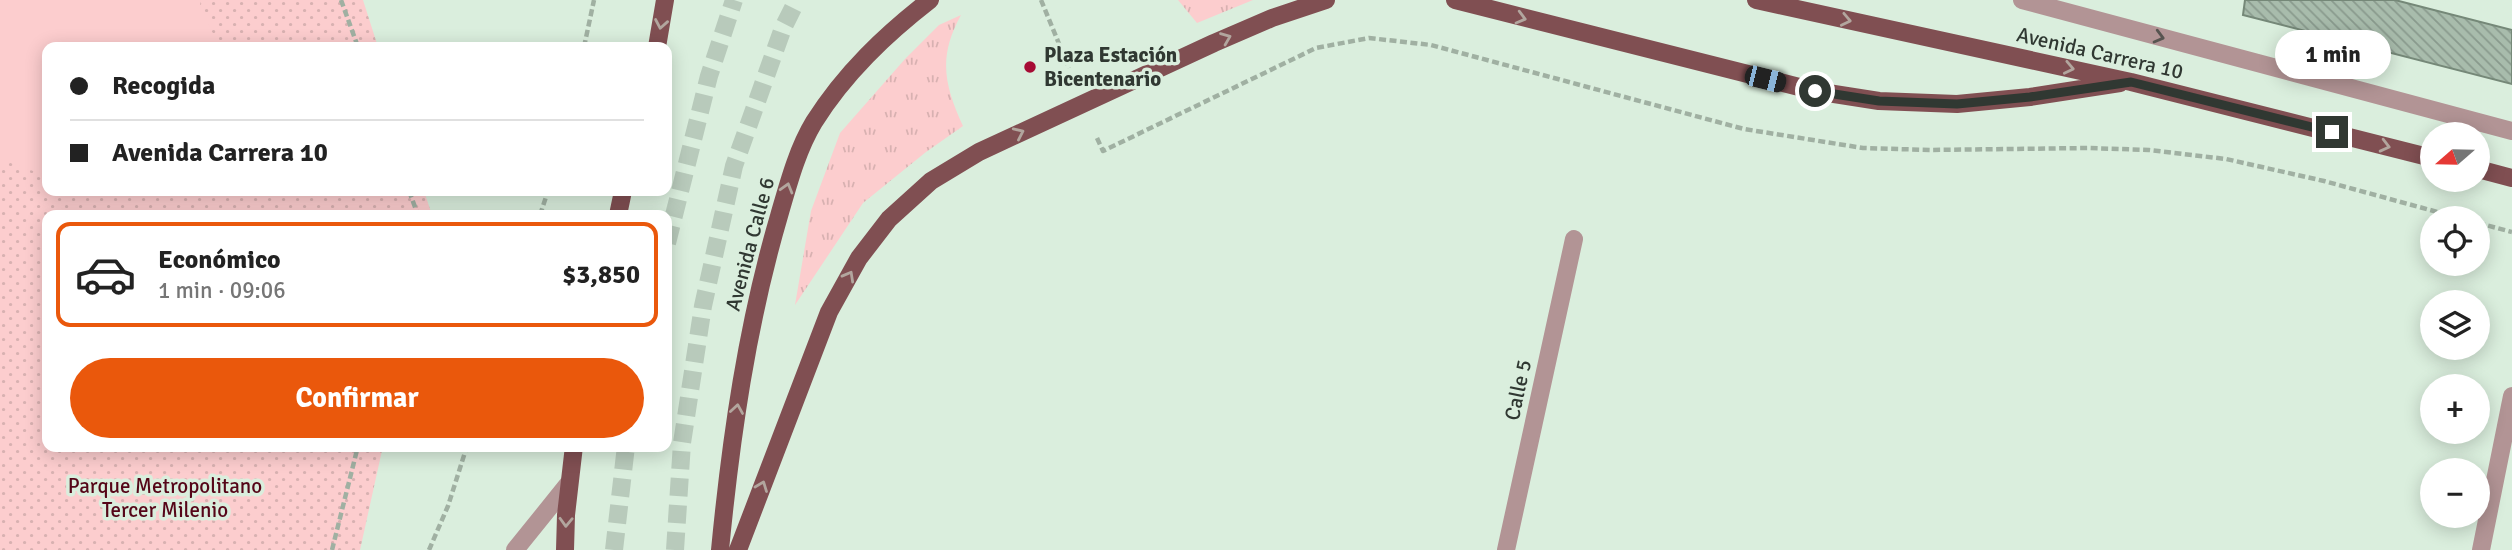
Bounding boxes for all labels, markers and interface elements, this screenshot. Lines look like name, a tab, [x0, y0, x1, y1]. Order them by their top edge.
one-way arrow	[1515, 9, 1527, 24]
one-way arrow	[1840, 11, 1852, 26]
one-way arrow	[654, 18, 669, 30]
street label: Avenida Carrera 10	[2014, 21, 2186, 85]
one-way arrow	[2153, 28, 2165, 43]
callout: 1 min	[2274, 31, 2390, 80]
one-way arrow	[1219, 32, 1231, 46]
text: 1 min	[2305, 40, 2361, 69]
place label: Plaza Estación Bicentenario	[1044, 42, 1177, 92]
marker: Plaza Estación Bicentenario	[1022, 59, 1038, 75]
one-way arrow	[2063, 60, 2075, 75]
car	[1743, 64, 1788, 94]
text: Recogida	[112, 70, 215, 102]
route start	[1799, 75, 1831, 107]
route end	[2316, 116, 2348, 148]
north arrow	[2420, 122, 2490, 192]
map controls	[2420, 122, 2490, 528]
one-way arrow	[1012, 127, 1024, 141]
text: Avenida Carrera 10	[112, 137, 328, 169]
one-way arrow	[2379, 138, 2391, 152]
street label: Avenida Calle 6	[720, 174, 780, 314]
one-way arrow	[779, 182, 794, 194]
button: locate	[2420, 206, 2490, 276]
icon: car	[74, 243, 137, 306]
text: Económico	[158, 244, 281, 276]
text: $3,850	[562, 259, 640, 291]
one-way arrow	[841, 271, 854, 284]
text: 1 min · 09:06	[158, 276, 286, 305]
button: layers	[2420, 290, 2490, 360]
street label: Calle 5	[1499, 357, 1537, 423]
button: Confirmar	[70, 358, 644, 438]
button: +	[2420, 374, 2490, 444]
one-way arrow	[729, 403, 744, 415]
button: −	[2420, 458, 2490, 528]
park label: Parque Metropolitano Tercer Milenio	[68, 473, 262, 523]
one-way arrow	[754, 481, 768, 493]
one-way arrow	[558, 517, 573, 528]

